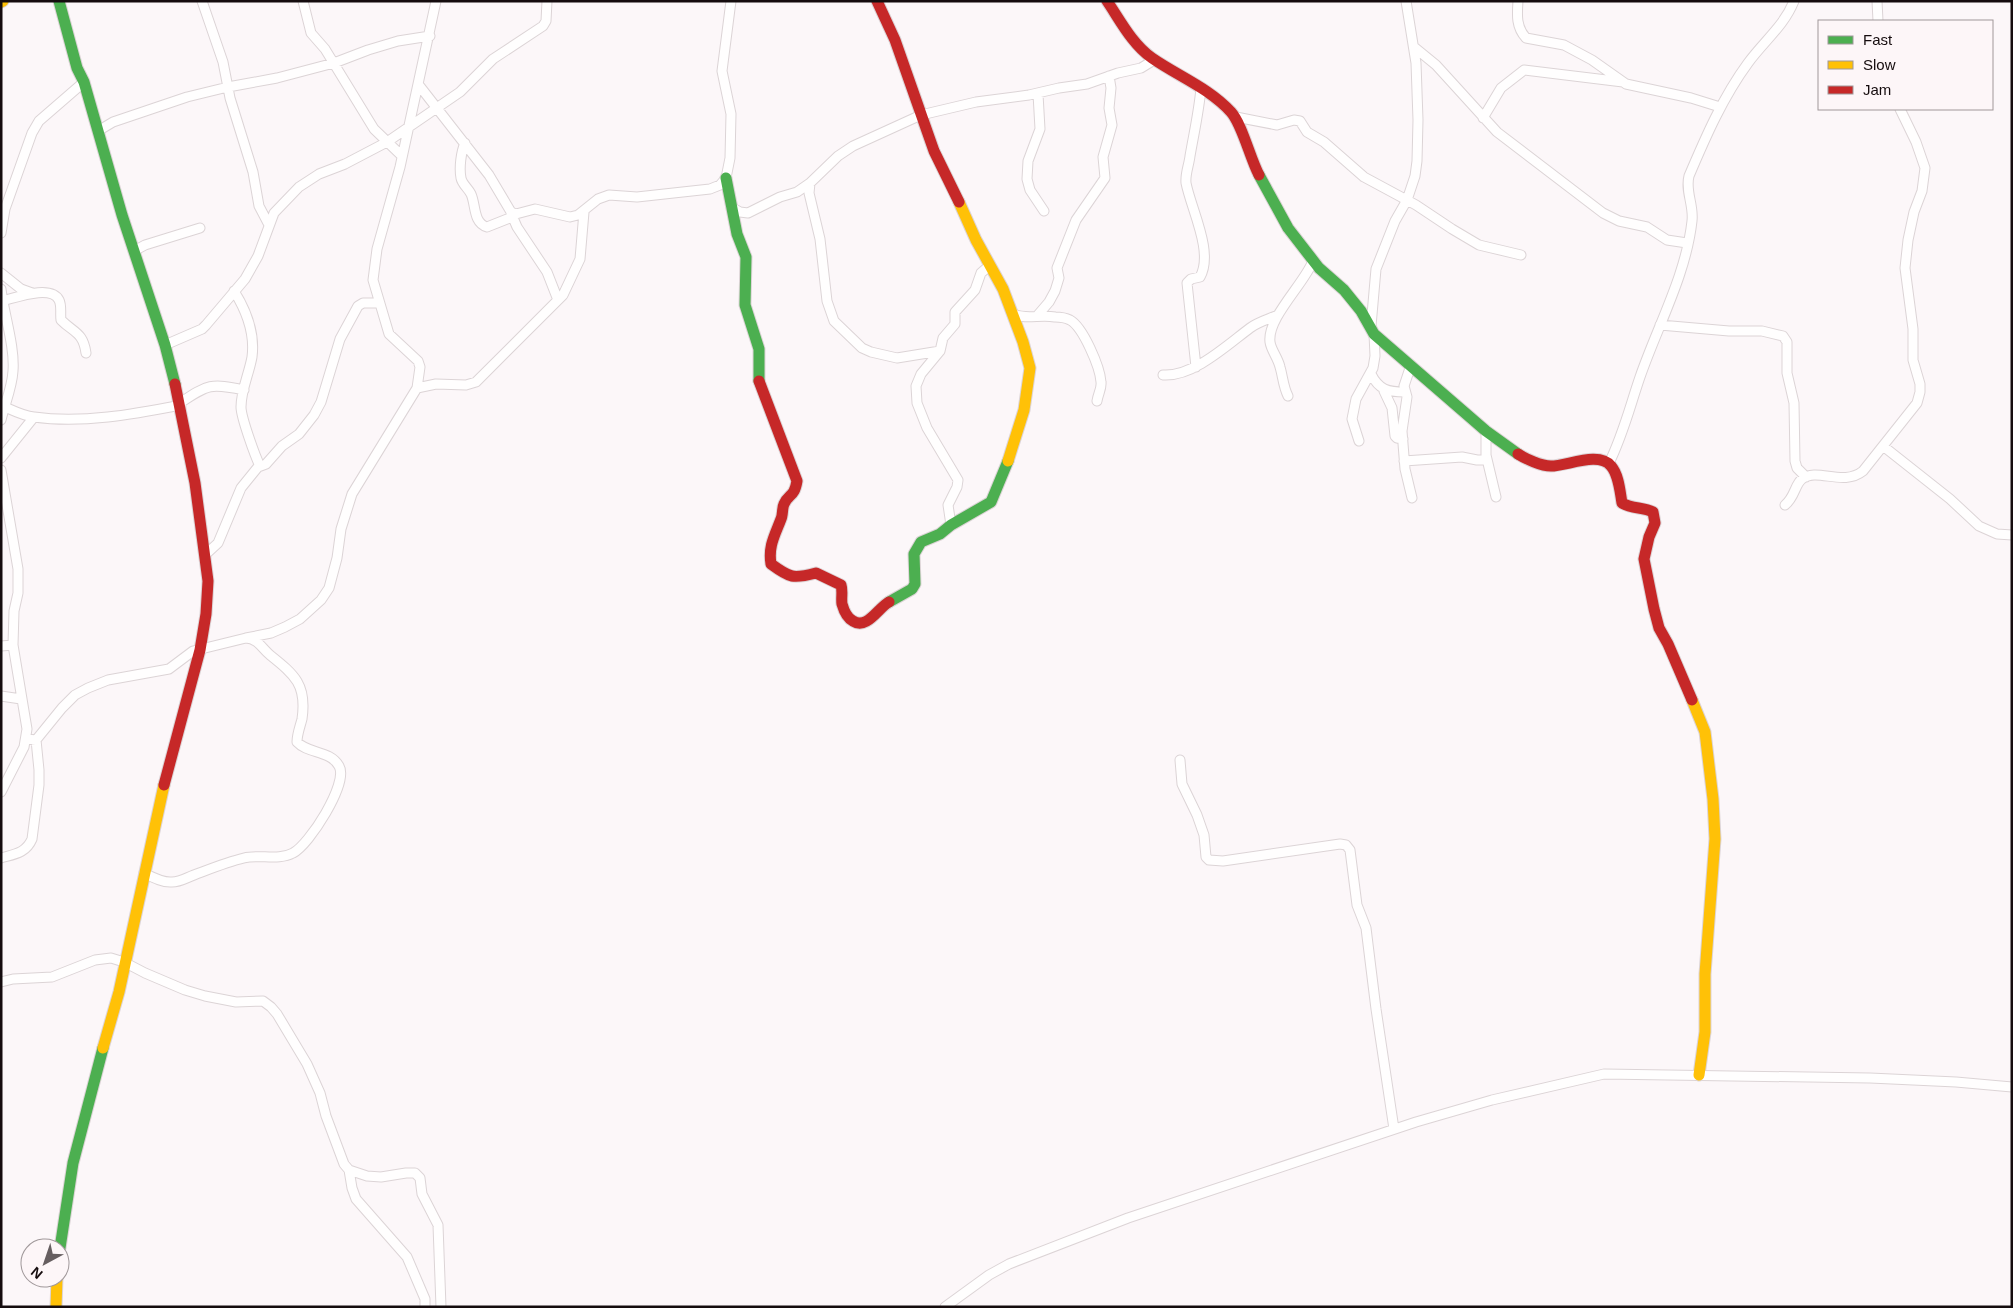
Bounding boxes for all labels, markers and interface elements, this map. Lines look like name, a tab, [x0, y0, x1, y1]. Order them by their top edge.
legend	[1818, 20, 1993, 110]
text: Fast	[1863, 31, 1893, 48]
text: Slow	[1863, 56, 1896, 73]
text: Jam	[1863, 81, 1891, 98]
north arrow	[20, 1238, 70, 1288]
text: N	[28, 1264, 46, 1282]

